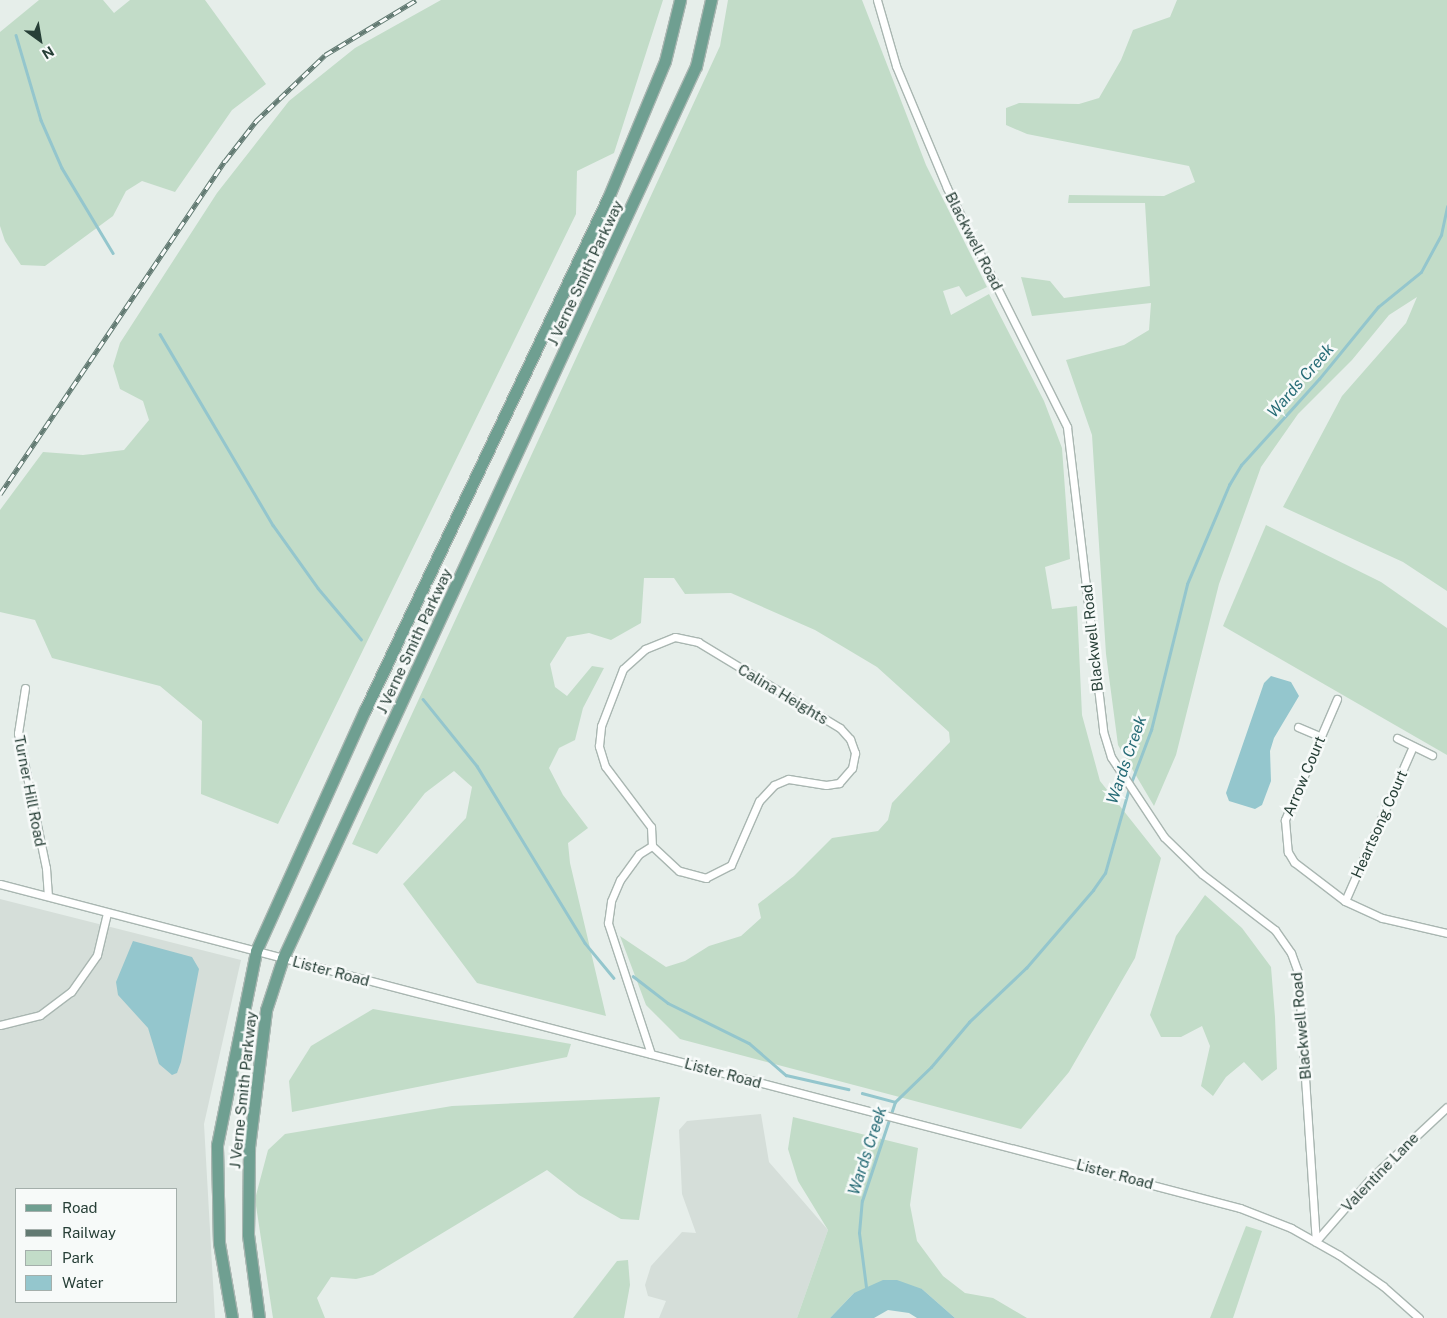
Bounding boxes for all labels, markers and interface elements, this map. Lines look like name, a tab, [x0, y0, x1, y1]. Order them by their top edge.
north arrow	[15, 15, 65, 65]
text: N	[39, 43, 57, 62]
street label: Blackwell Road	[942, 189, 1006, 293]
street label: J Verne Smith Parkway	[543, 197, 627, 349]
water label: Wards Creek	[1264, 340, 1338, 422]
street label: J Verne Smith Parkway	[372, 565, 456, 717]
street label: Blackwell Road	[1077, 584, 1107, 692]
street label: Calina Heights	[735, 660, 831, 728]
water label: Wards Creek	[1103, 713, 1151, 807]
street label: Arrow Court	[1279, 733, 1329, 819]
street label: Turner Hill Road	[10, 734, 50, 848]
street label: Heartsong Court	[1347, 767, 1411, 881]
street label: Lister Road	[291, 952, 371, 990]
street label: Blackwell Road	[1287, 972, 1315, 1080]
street label: J Verne Smith Parkway	[226, 1010, 260, 1170]
street label: Lister Road	[683, 1054, 763, 1092]
water label: Wards Creek	[845, 1104, 891, 1198]
street label: Valentine Lane	[1338, 1129, 1422, 1215]
street label: Lister Road	[1075, 1155, 1155, 1193]
legend	[15, 1188, 178, 1303]
text: Road	[62, 1199, 98, 1216]
text: Railway	[62, 1224, 116, 1241]
text: Park	[62, 1249, 94, 1266]
text: Water	[62, 1274, 104, 1291]

